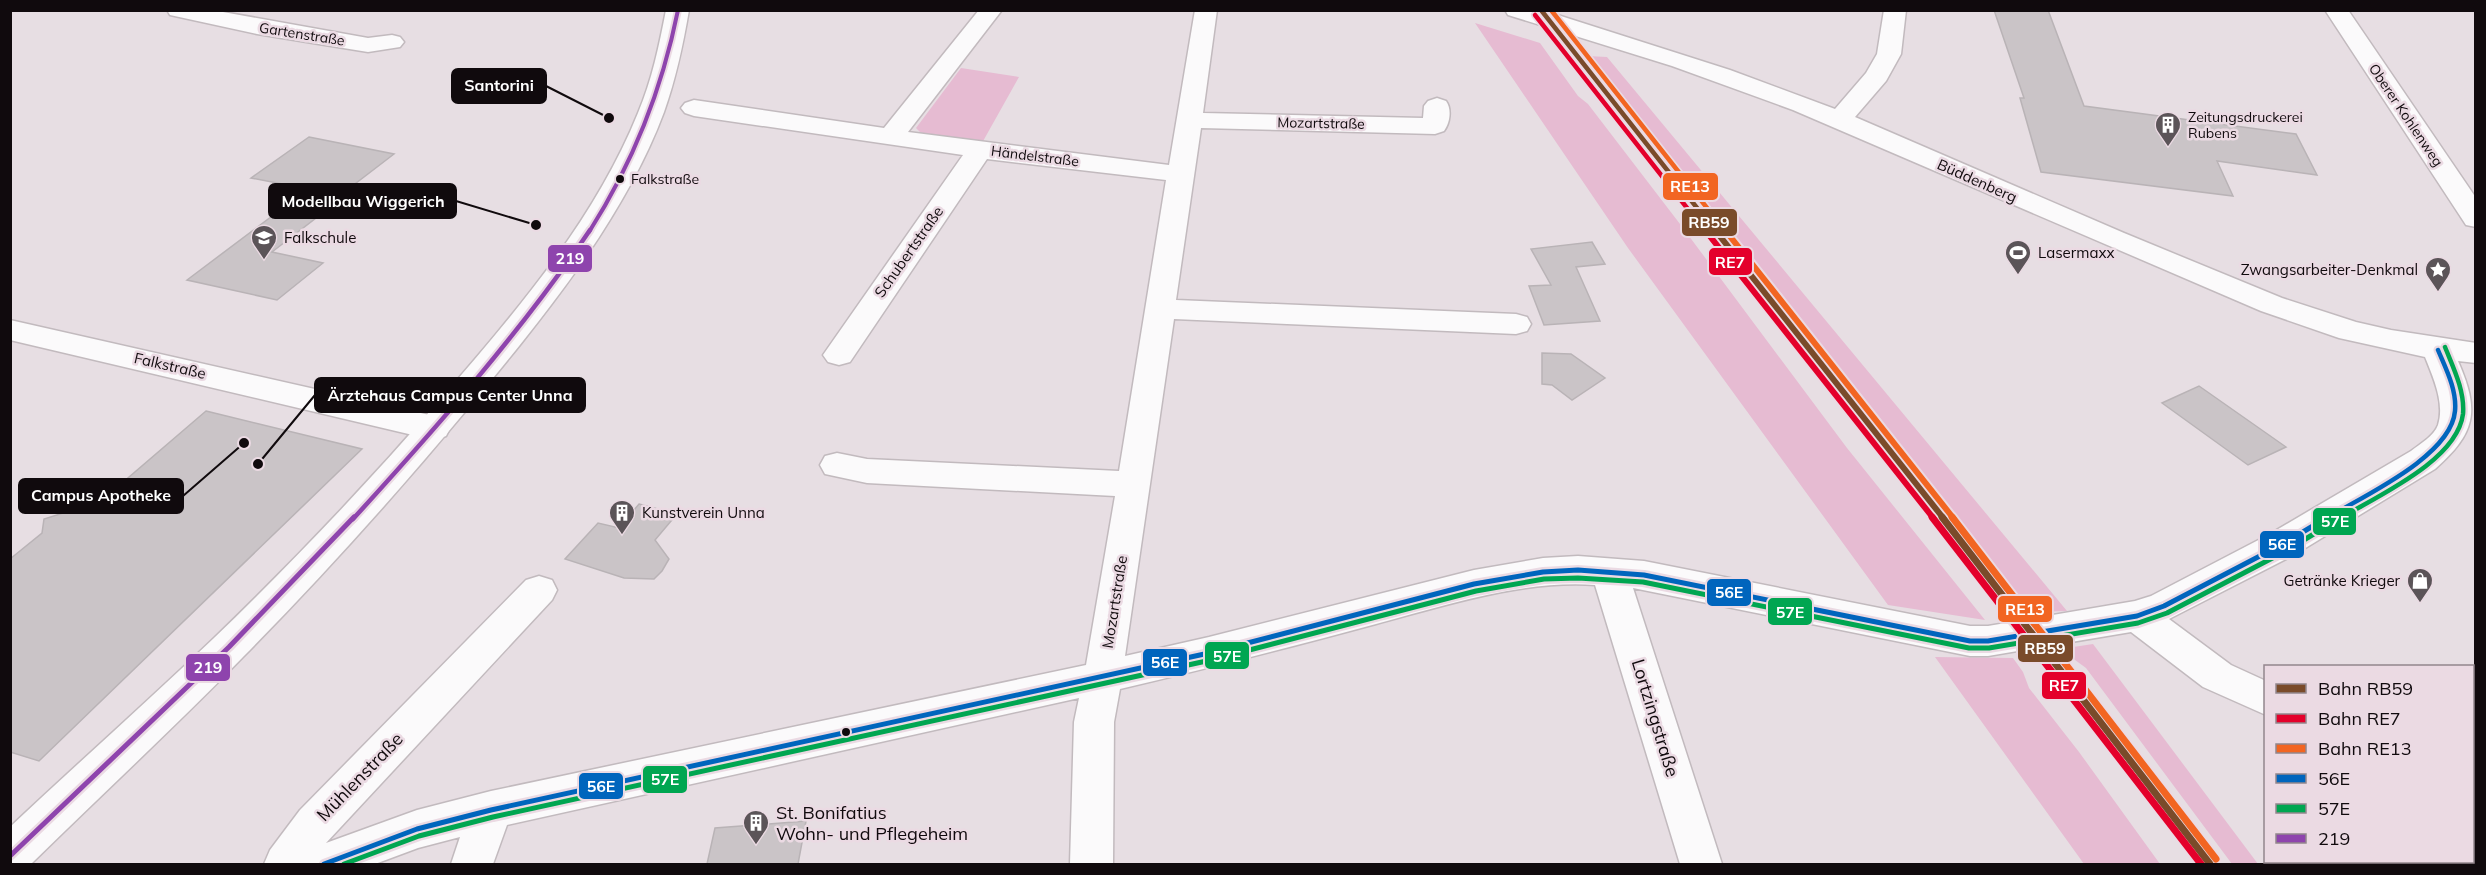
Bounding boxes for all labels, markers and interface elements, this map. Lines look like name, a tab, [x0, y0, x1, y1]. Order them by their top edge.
street label: Gartenstraße	[258, 18, 346, 50]
street label: Oberer Kohlenweg	[2365, 60, 2447, 170]
callout: Santorini	[452, 69, 546, 103]
text: Santorini	[464, 75, 534, 95]
place label: Zeitungsdruckerei Rubens	[2188, 108, 2303, 142]
building icon: Zeitungsdruckerei Rubens	[2153, 110, 2183, 148]
street label: Mozartstraße	[1277, 113, 1365, 133]
street label: Händelstraße	[990, 142, 1080, 170]
street label: Büddenberg	[1934, 155, 2020, 207]
place label: Falkstraße	[631, 170, 699, 188]
line badge: RE13	[1662, 172, 1719, 201]
marker: Falkstraße	[614, 173, 626, 185]
text: RE13	[1670, 176, 1710, 196]
callout: Modellbau Wiggerich	[269, 184, 456, 218]
text: Modellbau Wiggerich	[281, 191, 445, 211]
street label: Schubertstraße	[870, 202, 947, 301]
line badge: RB59	[1681, 208, 1738, 237]
text: RB59	[1688, 212, 1730, 232]
school or university icon: Falkschule	[249, 223, 279, 261]
place label: Falkschule	[284, 228, 356, 247]
sports icon: Lasermaxx	[2003, 238, 2033, 276]
place label: Lasermaxx	[2038, 243, 2114, 262]
line badge: 219	[547, 244, 593, 273]
line badge: RE7	[1708, 247, 1753, 276]
text: 219	[556, 248, 584, 268]
text: RE7	[1715, 252, 1745, 272]
place icon: Zwangsarbeiter-Denkmal	[2423, 255, 2453, 293]
place label: Zwangsarbeiter-Denkmal	[2241, 260, 2418, 279]
street label: Falkstraße	[132, 348, 208, 383]
callout: Ärztehaus Campus Center Unna	[315, 378, 585, 412]
text: Ärztehaus Campus Center Unna	[327, 385, 573, 405]
callout: Campus Apotheke	[19, 479, 183, 513]
text: Campus Apotheke	[31, 485, 171, 505]
building icon: Kunstverein Unna	[607, 498, 637, 536]
place label: Kunstverein Unna	[642, 503, 765, 522]
line badge: 57E	[2312, 507, 2357, 536]
text: 57E	[2321, 511, 2349, 531]
line badge: 56E	[2259, 530, 2305, 559]
text: 56E	[2268, 534, 2296, 554]
street label: Mozartstraße	[1098, 554, 1131, 650]
shop icon: Getränke Krieger	[2405, 566, 2435, 604]
place label: Getränke Krieger	[2283, 571, 2401, 590]
line badge: 56E	[1706, 578, 1752, 607]
text: 56E	[1715, 582, 1743, 602]
line badge: RE13	[1997, 595, 2053, 623]
line badge: 57E	[1767, 597, 1813, 626]
text: RE13	[2005, 599, 2045, 619]
text: 57E	[1776, 602, 1804, 622]
line badge: RB59	[2017, 634, 2074, 663]
text: RB59	[2024, 638, 2066, 658]
line badge: 57E	[1204, 641, 1250, 670]
text: 57E	[1213, 646, 1241, 666]
line badge: 56E	[1142, 648, 1188, 677]
text: 56E	[1151, 652, 1179, 672]
line badge: 219	[185, 653, 231, 682]
street label: Lortzingstraße	[1627, 656, 1684, 780]
text: 219	[194, 657, 222, 677]
legend	[2264, 665, 2474, 863]
line badge: RE7	[2041, 671, 2087, 700]
text: RE7	[2049, 675, 2079, 695]
text: Bahn RB59	[2318, 677, 2413, 700]
text: Bahn RE7	[2318, 707, 2401, 730]
unlabelled marker	[840, 726, 852, 738]
street label: Mühlenstraße	[312, 727, 408, 826]
text: Bahn RE13	[2318, 737, 2411, 760]
line badge: 57E	[642, 765, 688, 794]
text: 56E	[2318, 767, 2350, 790]
text: 57E	[651, 769, 679, 789]
line badge: 56E	[578, 772, 624, 800]
text: 56E	[587, 776, 615, 796]
text: 57E	[2318, 797, 2350, 820]
place label: St. Bonifatius Wohn- und Pflegeheim	[776, 801, 968, 845]
building icon: St. Bonifatius Wohn- und Pflegeheim	[741, 808, 771, 846]
text: 219	[2318, 827, 2350, 850]

